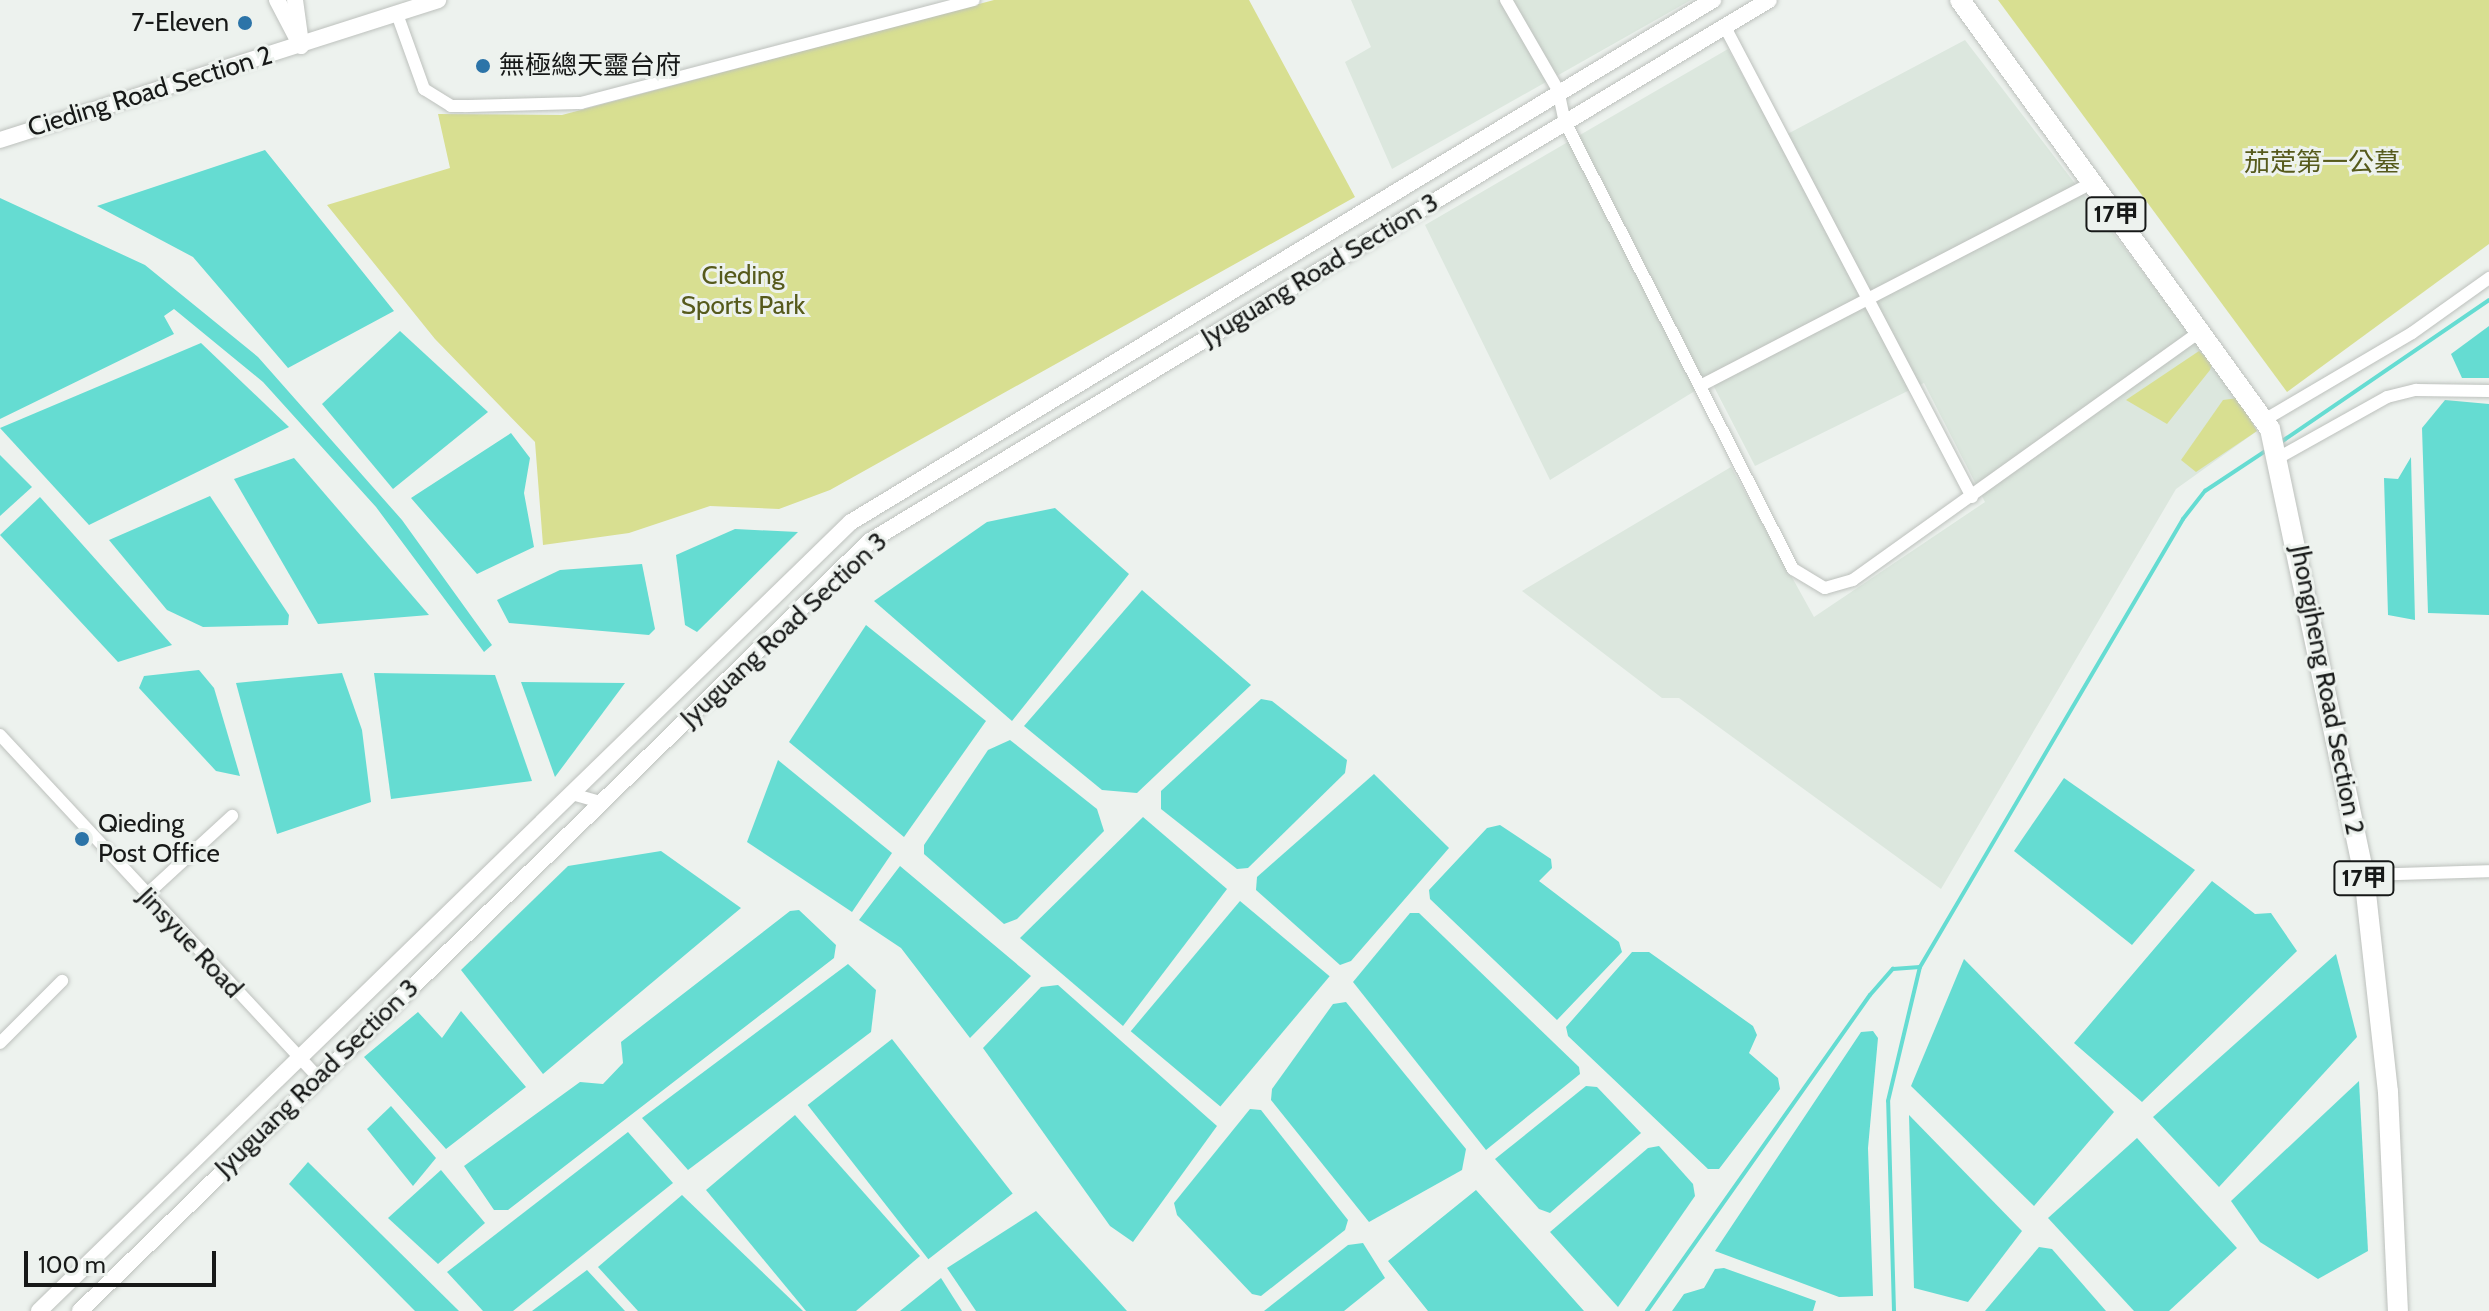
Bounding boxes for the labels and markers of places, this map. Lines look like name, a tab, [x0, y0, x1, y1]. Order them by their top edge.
place label: 7-Eleven	[131, 7, 229, 39]
marker: 7-Eleven	[236, 14, 254, 32]
place label: 無極總天靈台府	[499, 50, 681, 82]
marker: 無極總天靈台府	[474, 57, 492, 75]
place label: Qieding Post Office	[98, 808, 220, 870]
marker: Qieding Post Office	[73, 830, 91, 848]

